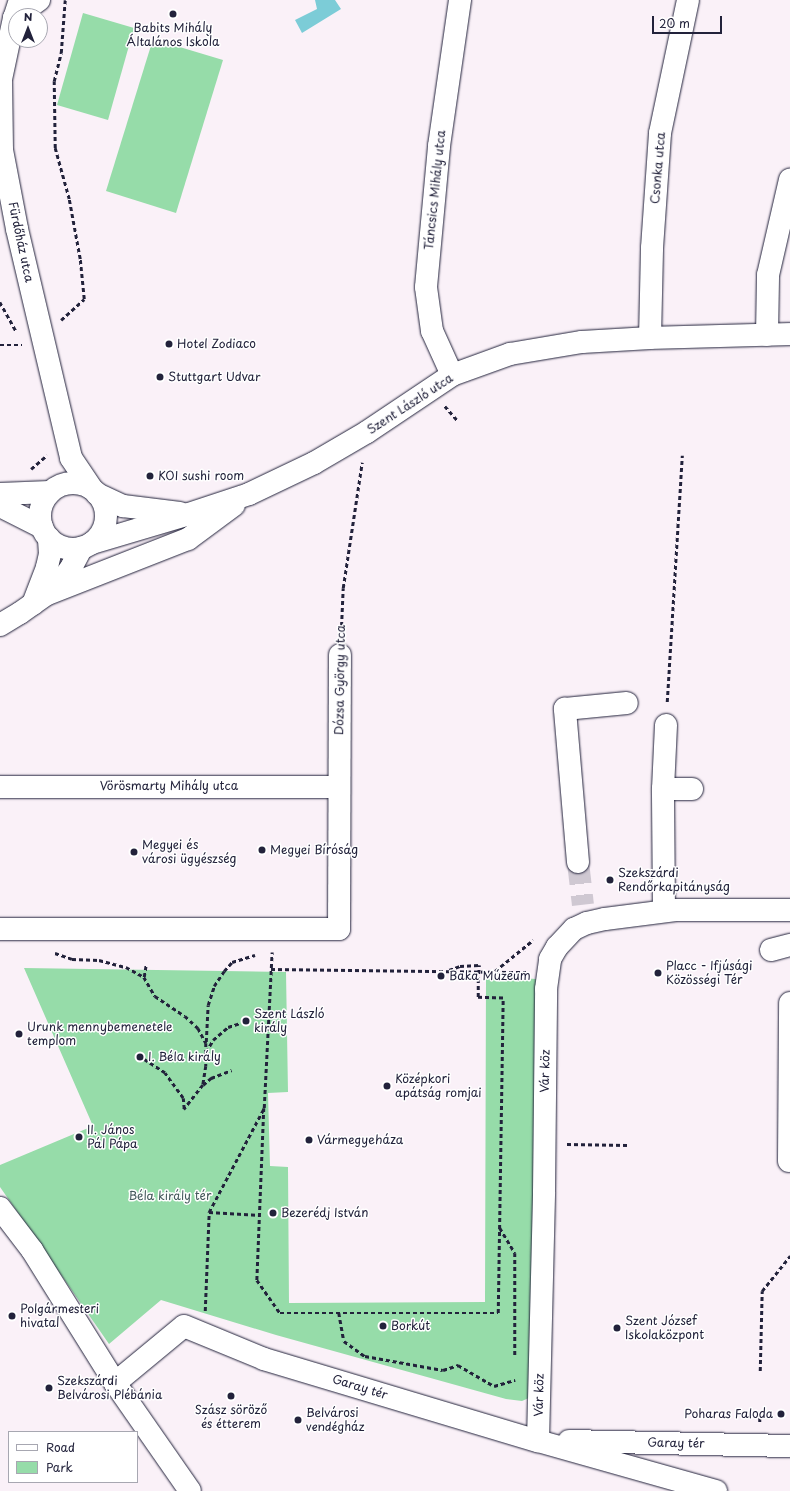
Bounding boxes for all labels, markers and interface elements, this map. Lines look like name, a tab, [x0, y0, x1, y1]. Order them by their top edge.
north arrow	[8, 8, 48, 48]
text: N	[24, 8, 32, 25]
scale bar	[654, 8, 724, 34]
marker: Babits Mihály Általános Iskola	[168, 9, 178, 19]
text: 20 m	[659, 14, 690, 32]
place label: Babits Mihály Általános Iskola	[127, 21, 219, 49]
street label: Táncsics Mihály utca	[422, 129, 448, 251]
street label: Csonka utca	[648, 131, 668, 205]
street label: Fürdőház utca	[5, 200, 37, 284]
place label: Hotel Zodiaco	[177, 337, 256, 351]
marker: Hotel Zodiaco	[164, 339, 174, 349]
place label: Stuttgart Udvar	[168, 370, 260, 384]
street label: Szent László utca	[364, 371, 456, 437]
marker: Stuttgart Udvar	[155, 372, 165, 382]
place label: KOI sushi room	[158, 469, 245, 483]
marker: KOI sushi room	[145, 471, 155, 481]
street label: Dózsa György utca	[332, 625, 348, 735]
street label: Vörösmarty Mihály utca	[100, 779, 238, 793]
place label: Megyei és városi ügyészség	[142, 838, 237, 866]
place label: Megyei Bíróság	[270, 843, 358, 857]
marker: Megyei Bíróság	[257, 845, 267, 855]
marker: Megyei és városi ügyészség	[129, 847, 139, 857]
place label: Szekszárdi Rendőrkapitányság	[618, 866, 730, 894]
marker: Szekszárdi Rendőrkapitányság	[605, 875, 615, 885]
place label: Placc - Ifjúsági Közösségi Tér	[666, 959, 752, 987]
marker: Placc - Ifjúsági Közösségi Tér	[653, 968, 663, 978]
place label: Baka Múzeum	[449, 969, 531, 983]
marker: Baka Múzeum	[436, 971, 446, 981]
place label: Szent László király	[254, 1007, 325, 1035]
marker: Szent László király	[241, 1016, 251, 1026]
place label: Urunk mennybemenetele templom	[27, 1020, 172, 1048]
marker: Urunk mennybemenetele templom	[14, 1029, 24, 1039]
street label: Vár köz	[537, 1049, 553, 1093]
place label: I. Béla király	[148, 1050, 221, 1064]
marker: I. Béla király	[135, 1052, 145, 1062]
place label: Középkori apátság romjai	[395, 1072, 482, 1100]
marker: Középkori apátság romjai	[382, 1081, 392, 1091]
place label: II. János Pál Pápa	[87, 1123, 137, 1151]
marker: II. János Pál Pápa	[74, 1132, 84, 1142]
place label: Vármegyeháza	[317, 1133, 403, 1147]
marker: Vármegyeháza	[304, 1135, 314, 1145]
park label: Béla király tér	[129, 1189, 211, 1203]
place label: Bezerédj István	[281, 1206, 368, 1220]
marker: Bezerédj István	[268, 1208, 278, 1218]
place label: Polgármesteri hivatal	[20, 1302, 99, 1330]
marker: Polgármesteri hivatal	[7, 1311, 17, 1321]
place label: Szent József Iskolaközpont	[625, 1314, 704, 1342]
place label: Borkút	[391, 1319, 430, 1333]
marker: Borkút	[378, 1321, 388, 1331]
marker: Szent József Iskolaközpont	[612, 1323, 622, 1333]
street label: Garay tér	[331, 1372, 389, 1402]
street label: Vár köz	[531, 1373, 547, 1417]
place label: Szekszárdi Belvárosi Plébánia	[57, 1374, 162, 1402]
marker: Szekszárdi Belvárosi Plébánia	[44, 1383, 54, 1393]
marker: Szász söröző és étterem	[226, 1391, 236, 1401]
place label: Szász söröző és étterem	[195, 1403, 267, 1431]
place label: Belvárosi vendégház	[306, 1406, 365, 1434]
place label: Poharas Faloda	[684, 1407, 773, 1421]
marker: Poharas Faloda	[776, 1409, 786, 1419]
marker: Belvárosi vendégház	[293, 1415, 303, 1425]
legend	[8, 1431, 138, 1483]
street label: Garay tér	[647, 1435, 705, 1451]
text: Road	[46, 1438, 75, 1456]
text: Park	[46, 1458, 73, 1476]

